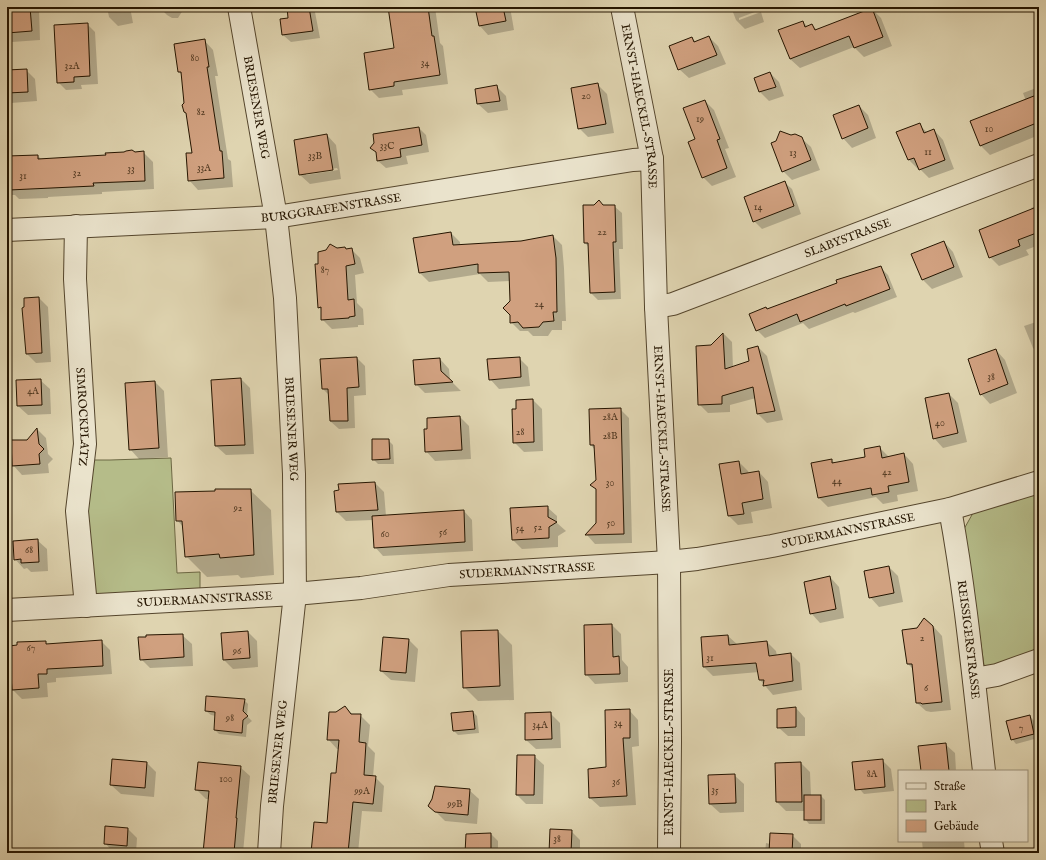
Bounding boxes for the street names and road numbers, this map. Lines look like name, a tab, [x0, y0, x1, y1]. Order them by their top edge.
street label: ERNST-HAECKEL-STRASSE	[618, 23, 660, 189]
street label: BRIESENER WEG	[240, 55, 273, 161]
street label: BURGGRAFENSTRASSE	[260, 190, 402, 225]
street label: SLABYSTRASSE	[802, 214, 893, 261]
street label: ERNST-HAECKEL-STRASSE	[650, 345, 674, 513]
street label: SIMROCKPLATZ	[73, 367, 93, 468]
street label: BRIESENER WEG	[282, 376, 302, 482]
street label: SUDERMANNSTRASSE	[780, 509, 916, 551]
street label: SUDERMANNSTRASSE	[459, 559, 596, 582]
street label: REISSIGERSTRASSE	[954, 579, 983, 700]
street label: SUDERMANNSTRASSE	[136, 588, 273, 610]
street label: ERNST-HAECKEL-STRASSE	[662, 668, 677, 836]
street label: BRIESENER WEG	[265, 699, 291, 805]

